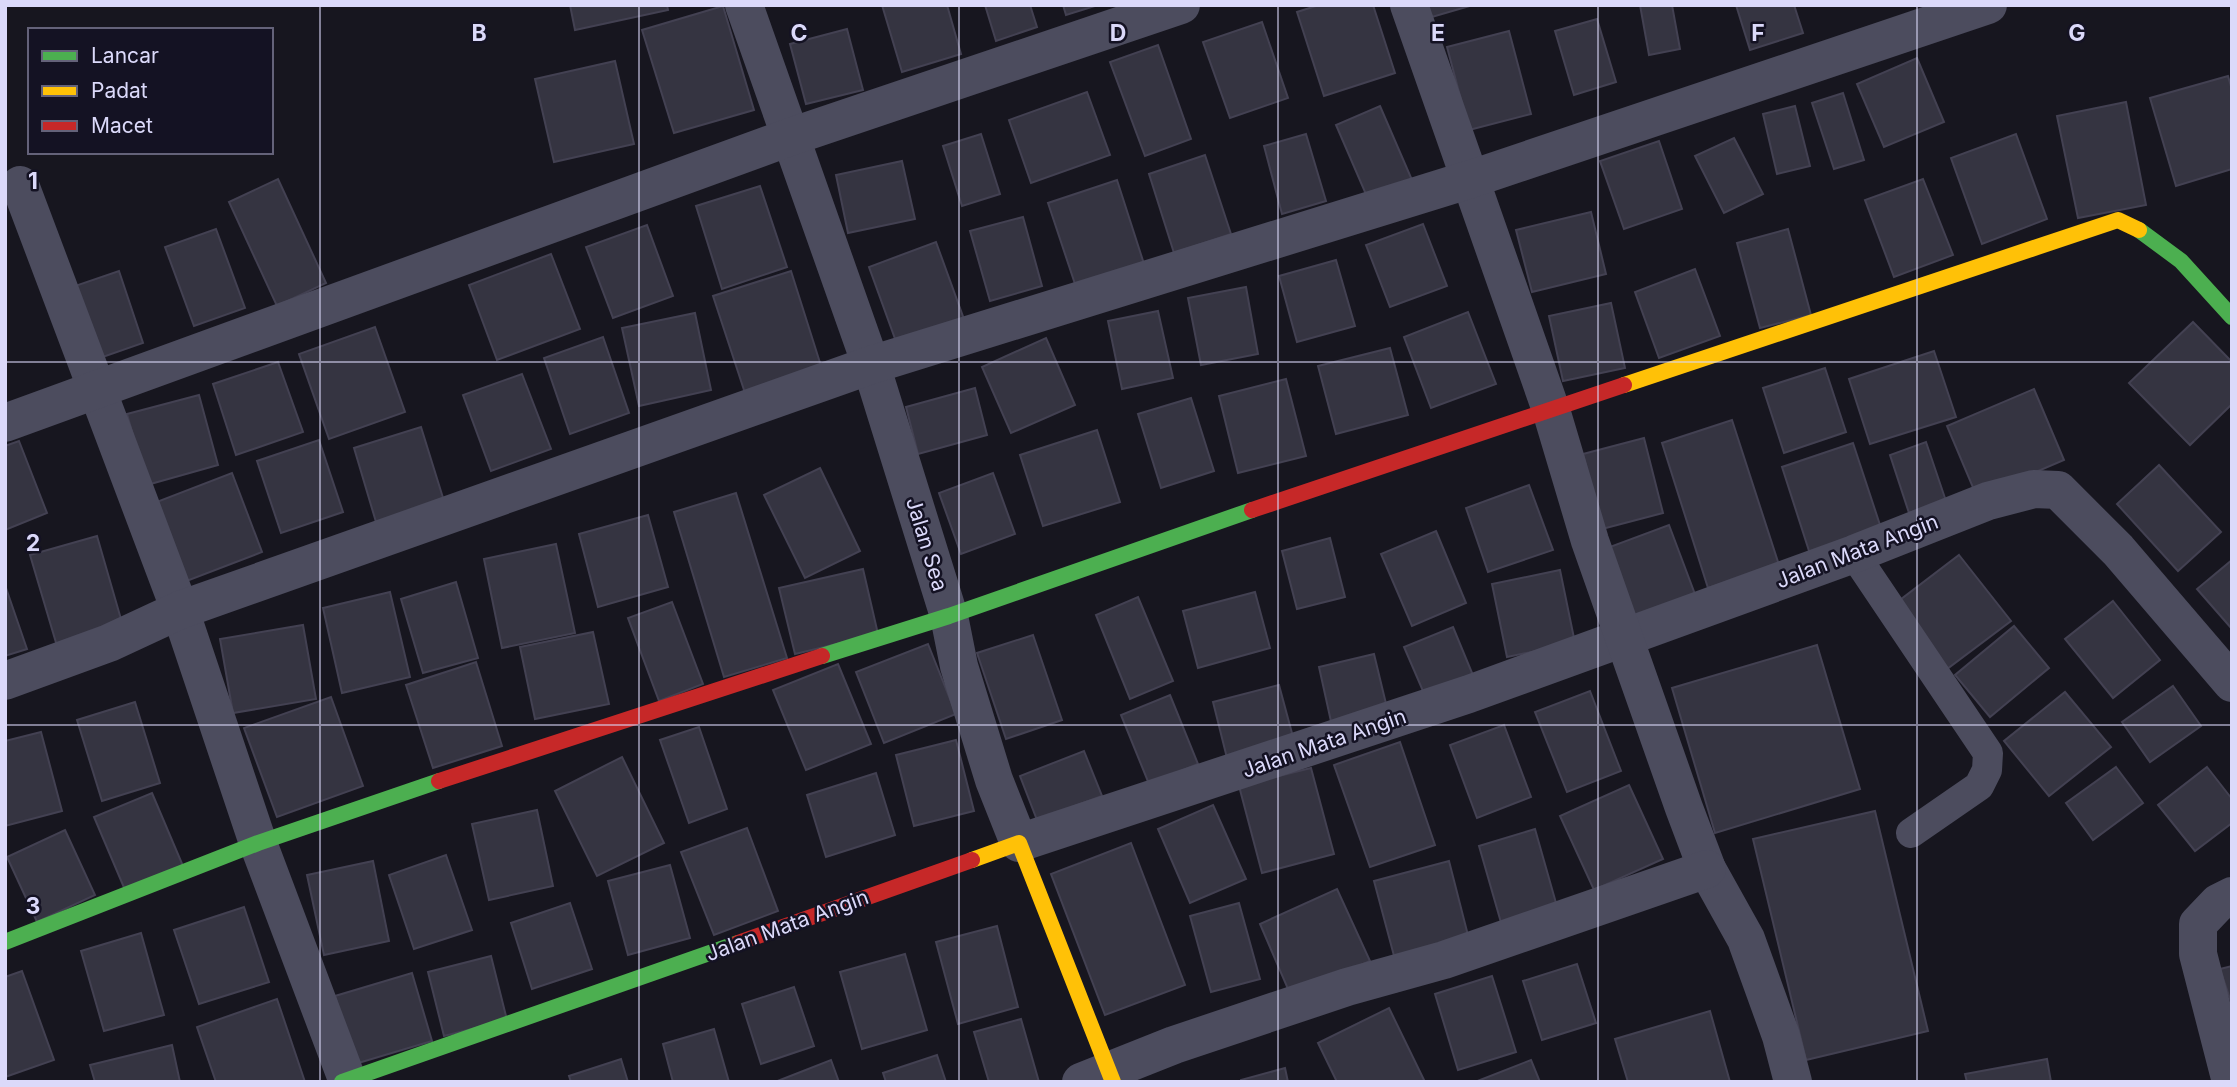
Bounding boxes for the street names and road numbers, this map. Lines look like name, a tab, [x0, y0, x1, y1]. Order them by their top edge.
street label: Jalan Sea	[901, 494, 953, 594]
street label: Jalan Mata Angin	[1772, 509, 1942, 593]
street label: Jalan Mata Angin	[1239, 703, 1409, 783]
street label: Jalan Mata Angin	[702, 884, 872, 966]

